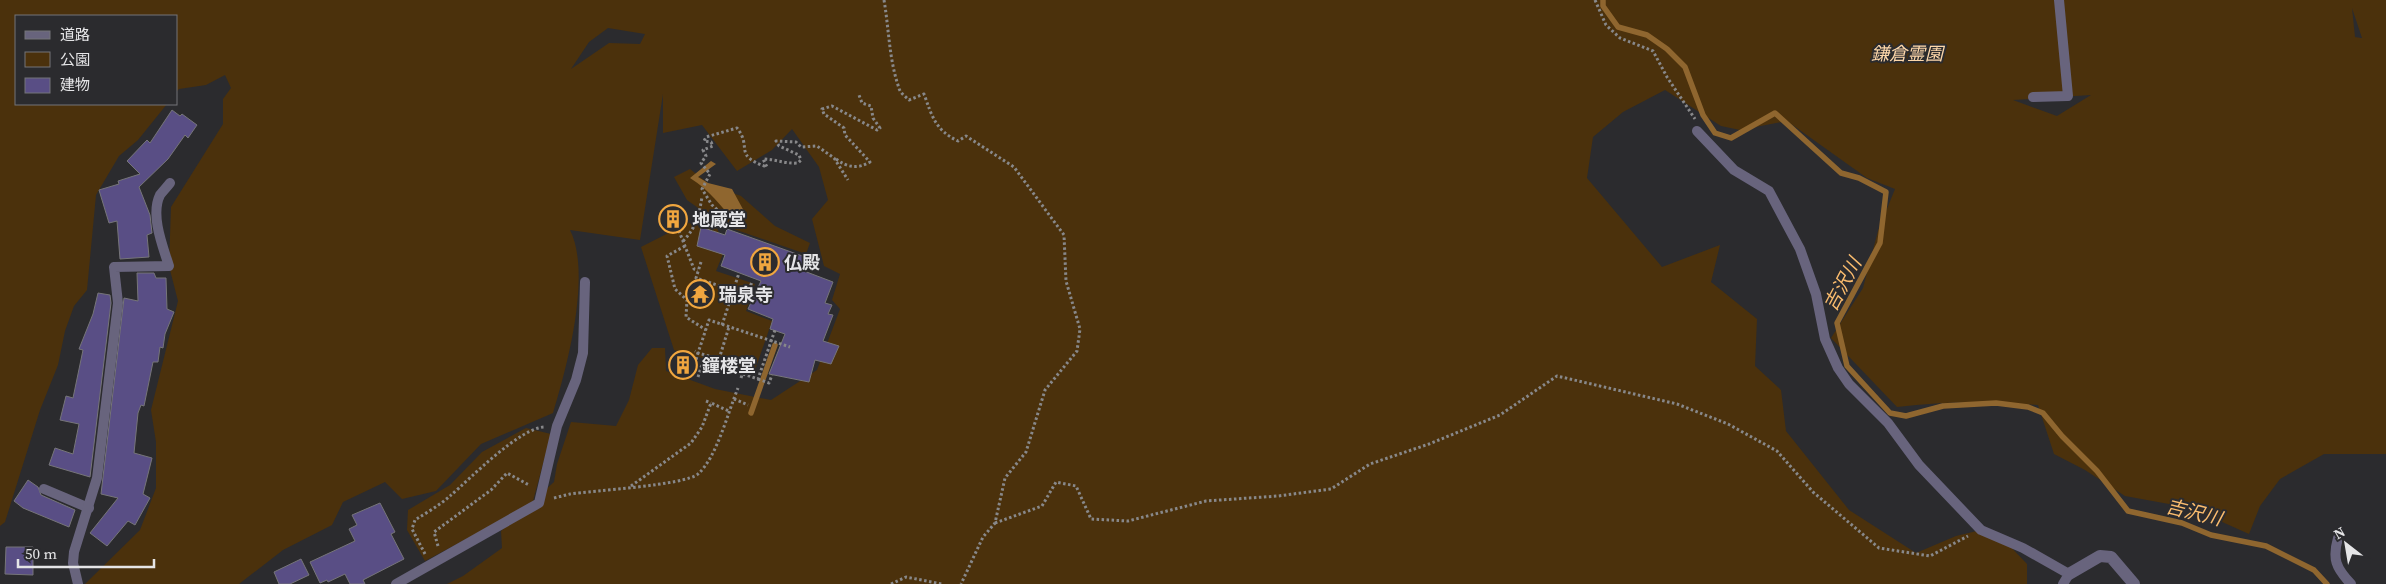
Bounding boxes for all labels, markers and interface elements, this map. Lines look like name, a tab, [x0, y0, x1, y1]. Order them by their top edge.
legend	[15, 15, 178, 105]
text: 道路	[60, 24, 90, 45]
park label: 鎌倉霊園	[1871, 41, 1946, 66]
text: 公園	[60, 49, 90, 70]
text: 建物	[60, 74, 90, 95]
building icon: 地蔵堂	[658, 204, 688, 234]
place label: 地蔵堂	[692, 207, 746, 232]
building icon: 仏殿	[750, 247, 780, 277]
place label: 仏殿	[784, 250, 820, 275]
water label: 吉沢川	[1817, 251, 1868, 315]
temple icon: 瑞泉寺	[685, 279, 715, 309]
place label: 瑞泉寺	[719, 282, 773, 307]
building icon: 鐘楼堂	[668, 350, 698, 380]
place label: 鐘楼堂	[701, 353, 756, 378]
water label: 吉沢川	[2163, 492, 2227, 532]
north arrow	[2321, 519, 2371, 569]
text: N	[2330, 522, 2349, 544]
scale bar	[18, 536, 154, 568]
text: 50 m	[25, 543, 57, 564]

